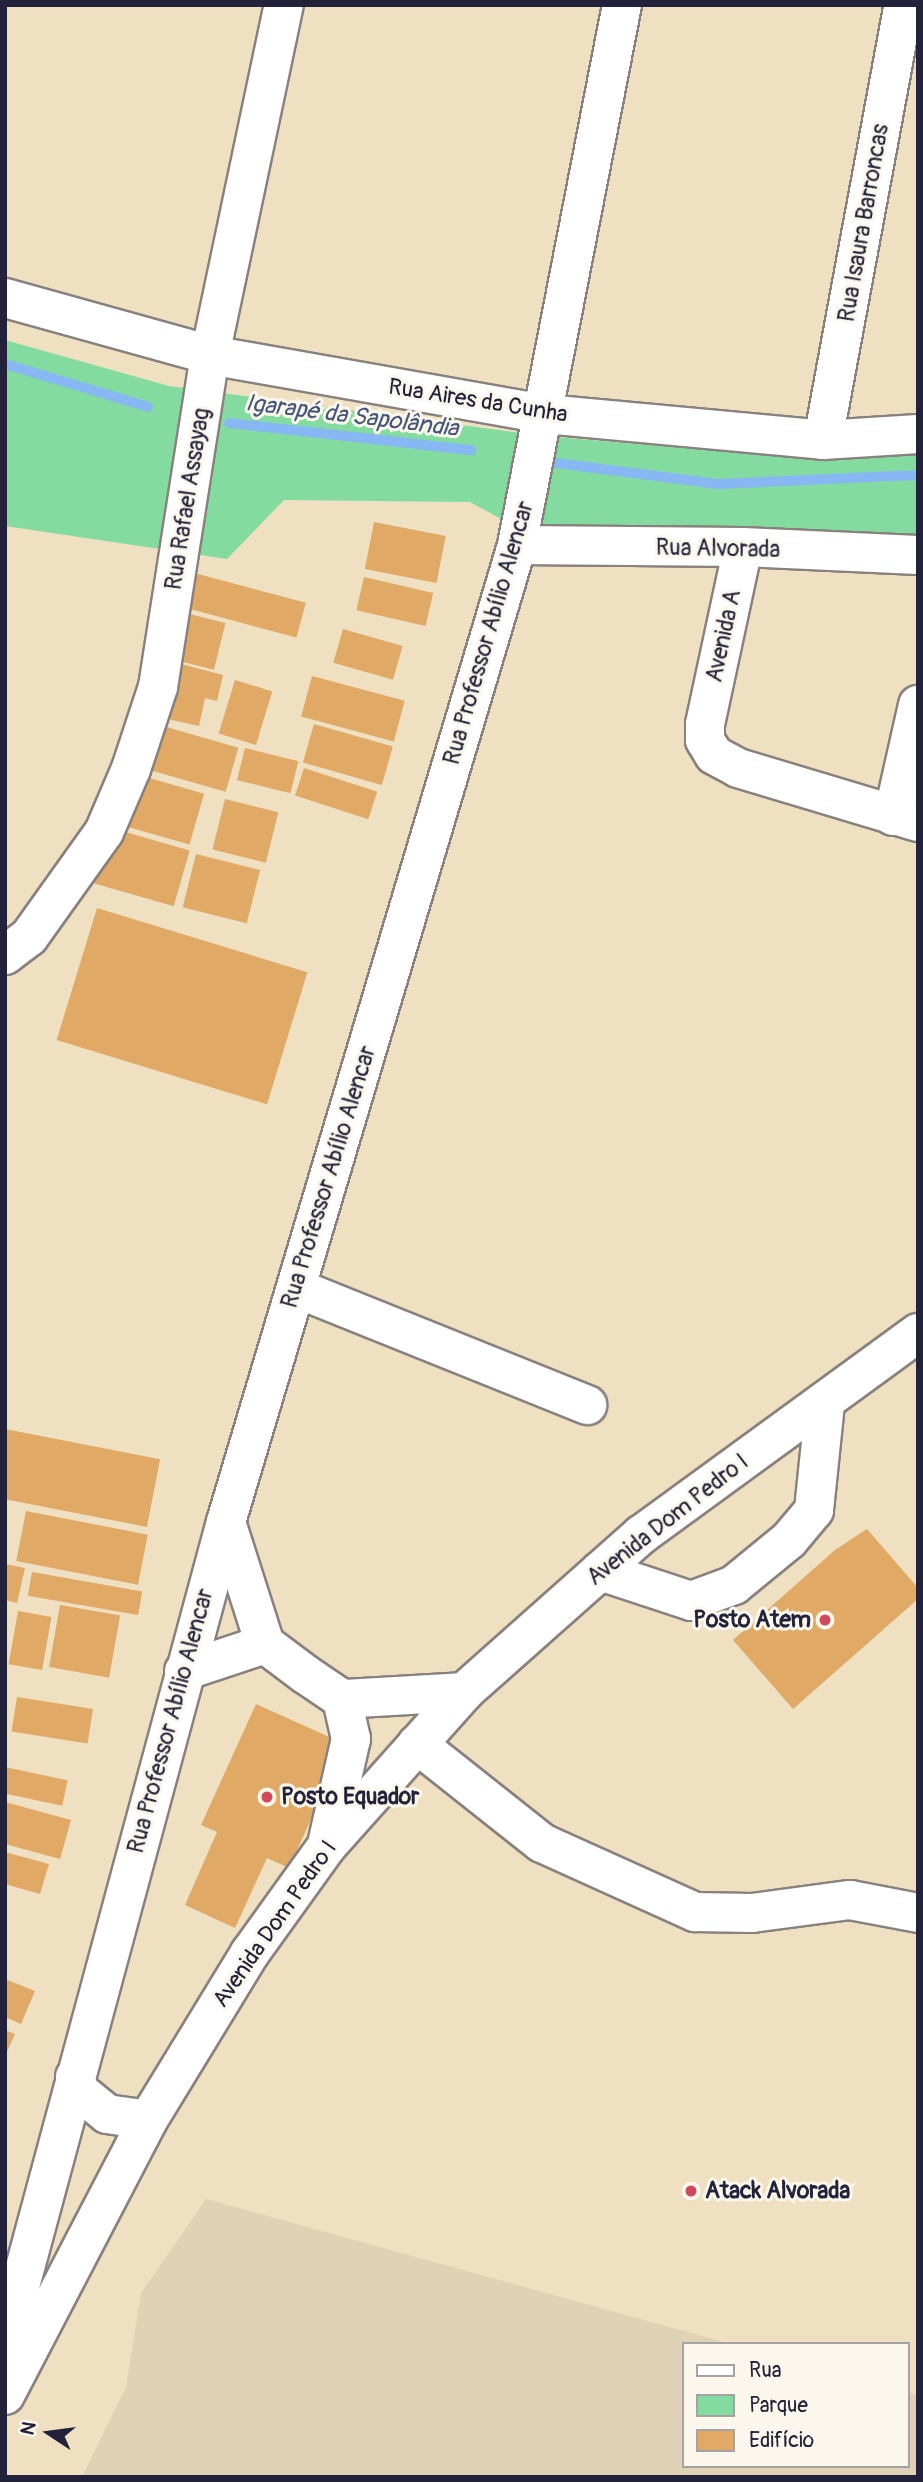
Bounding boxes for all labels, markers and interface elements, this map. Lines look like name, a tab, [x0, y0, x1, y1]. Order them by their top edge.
street label: Rua Isaura Barroncas	[833, 122, 895, 324]
street label: Rua Aires da Cunha	[386, 373, 570, 429]
water label: Igarapé da Sapolândia	[244, 389, 460, 443]
street label: Rua Rafael Assayag	[160, 406, 216, 592]
street label: Rua Professor Abílio Alencar	[438, 498, 540, 768]
street label: Rua Alvorada	[655, 534, 781, 564]
street label: Avenida A	[701, 587, 747, 685]
street label: Rua Professor Abílio Alencar	[276, 1043, 382, 1311]
street label: Avenida Dom Pedro I	[582, 1448, 754, 1592]
street label: Rua Professor Abílio Alencar	[122, 1586, 220, 1856]
place label: Posto Atem	[693, 1606, 811, 1634]
marker: Posto Atem	[817, 1612, 833, 1628]
place label: Posto Equador	[281, 1783, 419, 1811]
marker: Posto Equador	[259, 1789, 275, 1805]
street label: Avenida Dom Pedro I	[207, 1835, 343, 2013]
place label: Atack Alvorada	[705, 2177, 850, 2205]
marker: Atack Alvorada	[683, 2183, 699, 2199]
legend	[682, 2342, 909, 2468]
text: Rua	[749, 2357, 782, 2384]
text: Parque	[749, 2392, 808, 2419]
north arrow	[14, 2398, 84, 2468]
text: N	[15, 2419, 42, 2437]
text: Edifício	[749, 2427, 814, 2454]

